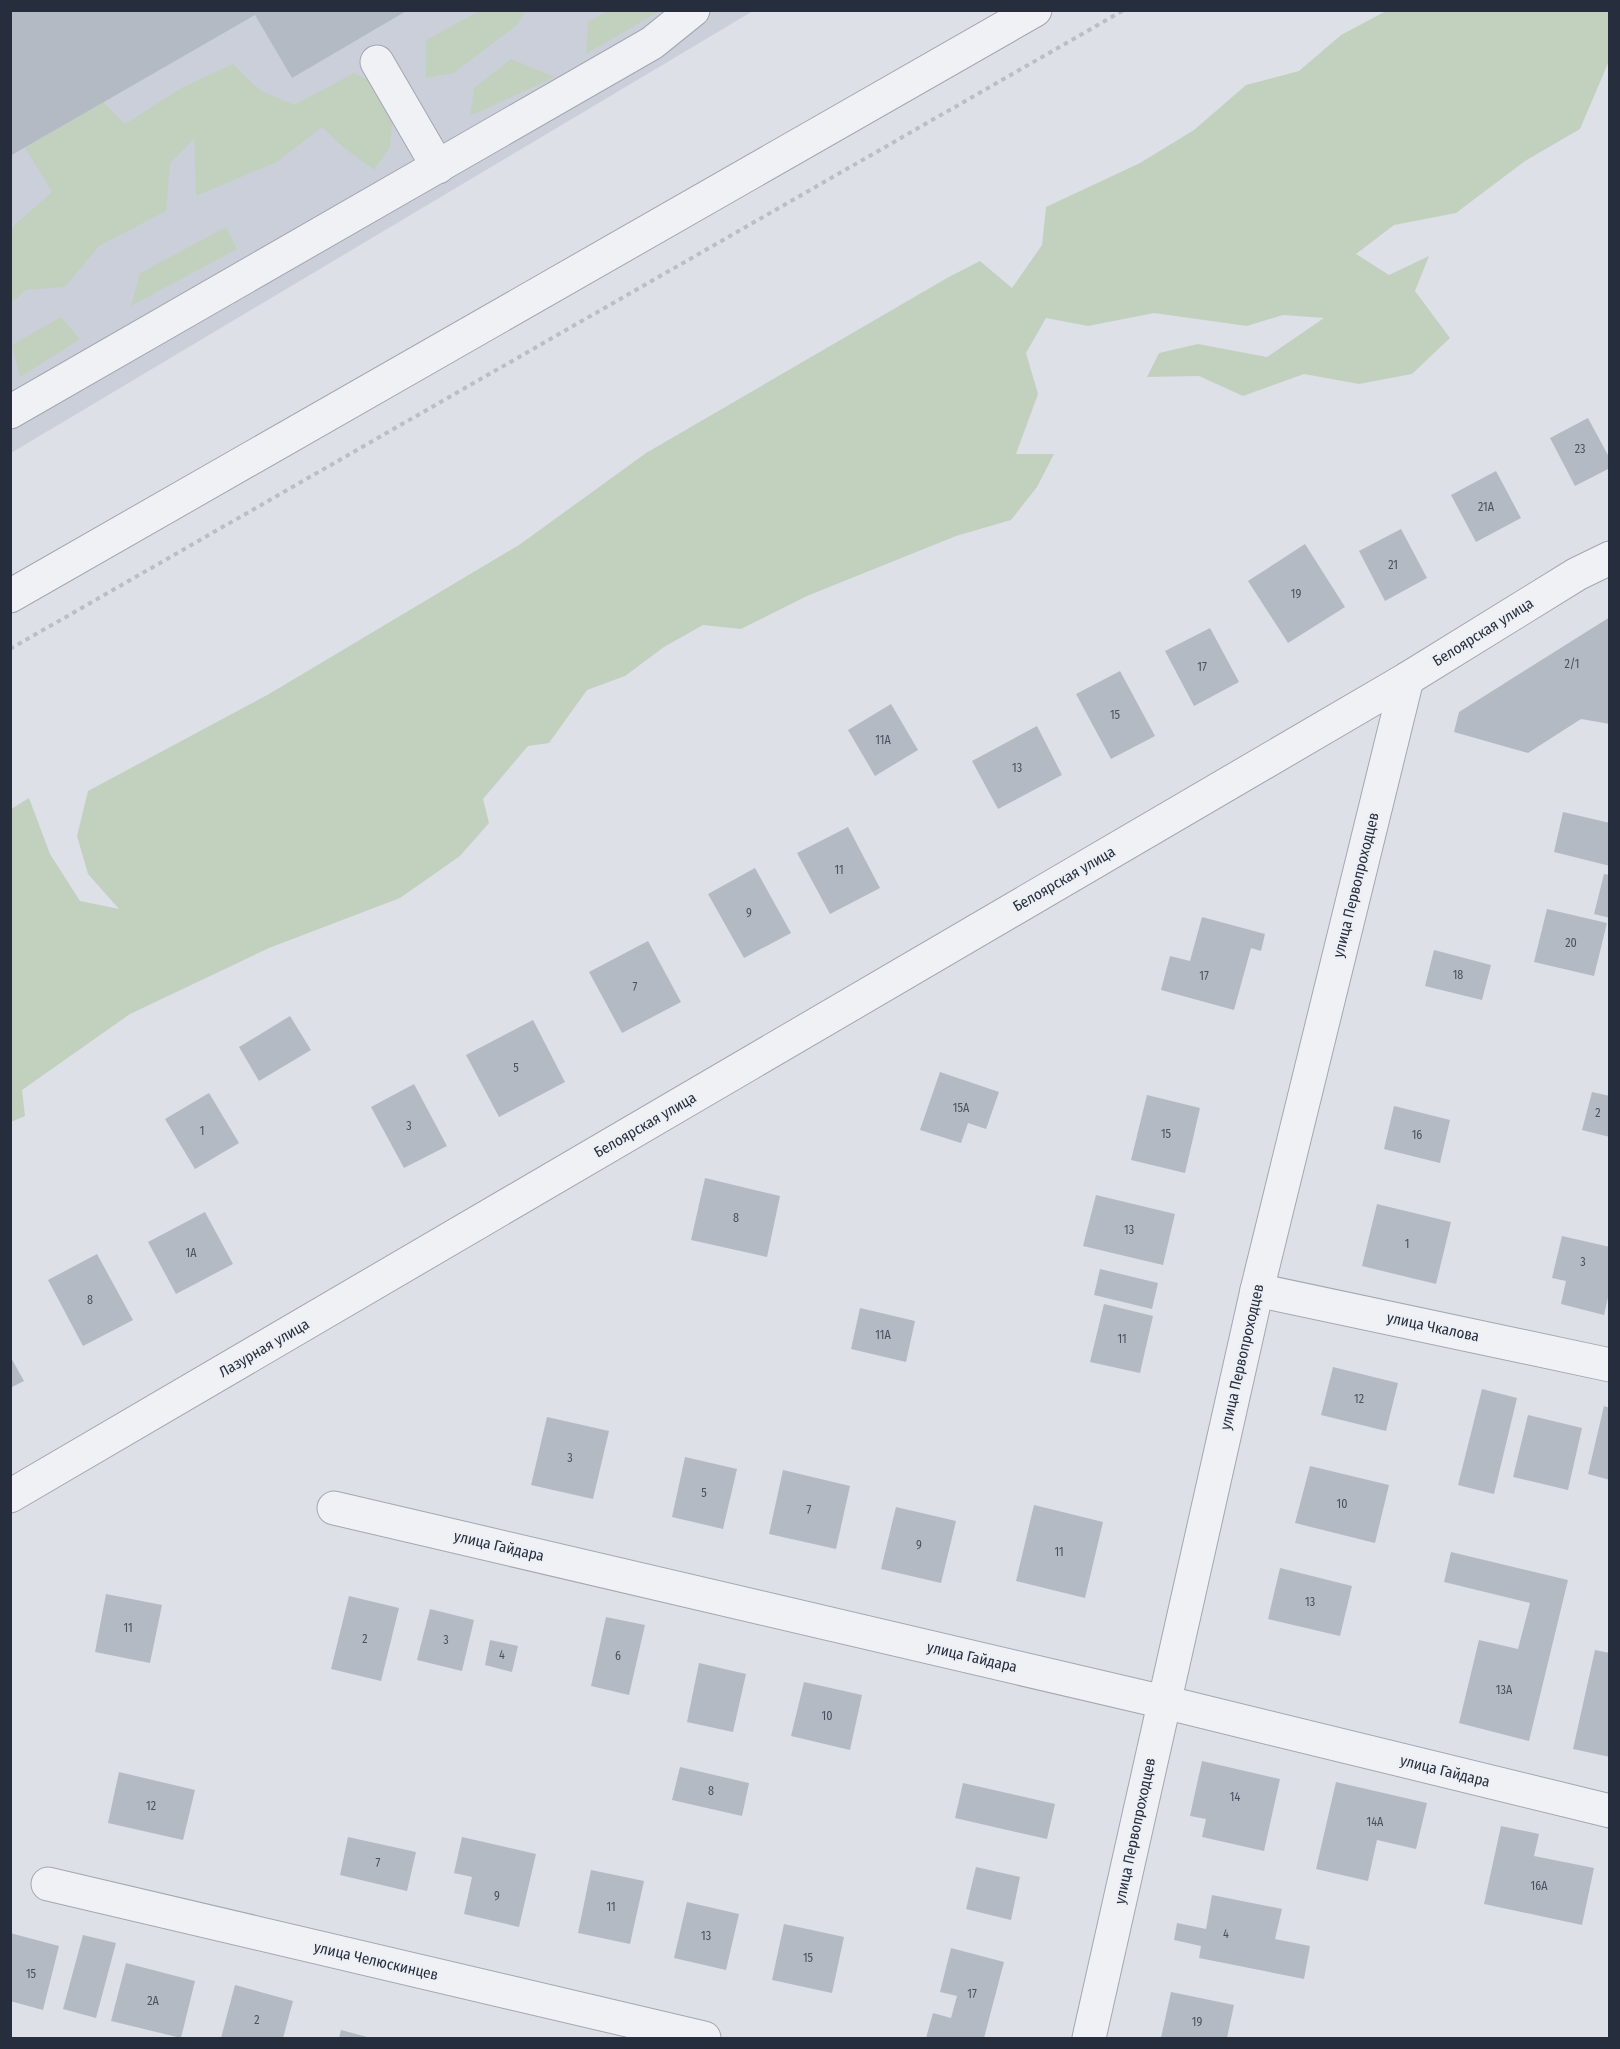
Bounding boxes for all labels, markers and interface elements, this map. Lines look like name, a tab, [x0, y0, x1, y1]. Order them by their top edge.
house number: 23	[1575, 442, 1585, 456]
house number: 21А	[1478, 500, 1495, 514]
house number: 21	[1388, 558, 1398, 572]
house number: 19	[1291, 587, 1301, 601]
street label: Белоярская улица	[1429, 594, 1537, 670]
house number: 2/1	[1565, 657, 1579, 671]
house number: 17	[1197, 660, 1207, 674]
house number: 15	[1110, 708, 1121, 722]
house number: 11А	[875, 733, 891, 747]
house number: 13	[1012, 761, 1022, 775]
street label: улица Первопроходцев	[1329, 810, 1383, 960]
street label: Белоярская улица	[1010, 842, 1118, 916]
house number: 11	[834, 863, 844, 877]
house number: 9	[746, 906, 752, 920]
house number: 20	[1565, 936, 1577, 950]
house number: 18	[1453, 968, 1463, 982]
house number: 17	[1199, 969, 1209, 983]
house number: 7	[633, 980, 638, 994]
house number: 5	[513, 1061, 519, 1075]
street label: Белоярская улица	[591, 1088, 699, 1162]
house number: 15А	[953, 1101, 970, 1115]
house number: 2	[1595, 1106, 1601, 1120]
house number: 3	[406, 1119, 412, 1133]
house number: 1	[200, 1124, 204, 1138]
house number: 15	[1161, 1127, 1172, 1141]
house number: 16	[1412, 1128, 1422, 1142]
house number: 8	[733, 1211, 739, 1225]
house number: 13	[1124, 1223, 1134, 1237]
house number: 1	[1405, 1237, 1409, 1251]
house number: 1А	[186, 1246, 197, 1260]
house number: 3	[1580, 1255, 1586, 1269]
street label: улица Первопроходцев	[1216, 1282, 1268, 1432]
house number: 8	[87, 1293, 93, 1307]
street label: улица Чкалова	[1385, 1308, 1481, 1346]
street label: Лазурная улица	[216, 1315, 312, 1381]
house number: 11А	[875, 1328, 891, 1342]
house number: 11	[1117, 1332, 1127, 1346]
house number: 12	[1354, 1392, 1364, 1406]
house number: 3	[567, 1451, 573, 1465]
house number: 5	[701, 1486, 707, 1500]
house number: 10	[1337, 1497, 1347, 1511]
house number: 7	[807, 1503, 812, 1517]
street label: улица Гайдара	[452, 1527, 546, 1565]
house number: 9	[916, 1538, 922, 1552]
house number: 11	[1054, 1545, 1064, 1559]
house number: 13	[1305, 1595, 1315, 1609]
house number: 11	[123, 1621, 133, 1635]
house number: 2	[362, 1632, 368, 1646]
house number: 3	[443, 1633, 449, 1647]
street label: улица Гайдара	[925, 1638, 1019, 1676]
house number: 4	[499, 1648, 505, 1662]
house number: 6	[615, 1649, 621, 1663]
house number: 13А	[1496, 1683, 1513, 1697]
house number: 10	[822, 1709, 832, 1723]
street label: улица Гайдара	[1398, 1751, 1492, 1791]
street label: улица Первопроходцев	[1111, 1756, 1159, 1906]
house number: 8	[708, 1784, 714, 1798]
house number: 14	[1230, 1790, 1240, 1804]
house number: 12	[146, 1799, 156, 1813]
house number: 14А	[1367, 1815, 1384, 1829]
house number: 7	[376, 1856, 381, 1870]
house number: 16А	[1531, 1879, 1548, 1893]
house number: 9	[494, 1889, 500, 1903]
house number: 11	[606, 1900, 616, 1914]
house number: 4	[1223, 1927, 1229, 1941]
house number: 13	[701, 1929, 711, 1943]
street label: улица Челюскинцев	[312, 1938, 440, 1984]
house number: 15	[803, 1951, 814, 1965]
house number: 15	[26, 1967, 37, 1981]
house number: 17	[967, 1987, 977, 2001]
house number: 2А	[147, 1994, 159, 2008]
house number: 2	[254, 2013, 260, 2027]
house number: 19	[1192, 2015, 1202, 2029]

